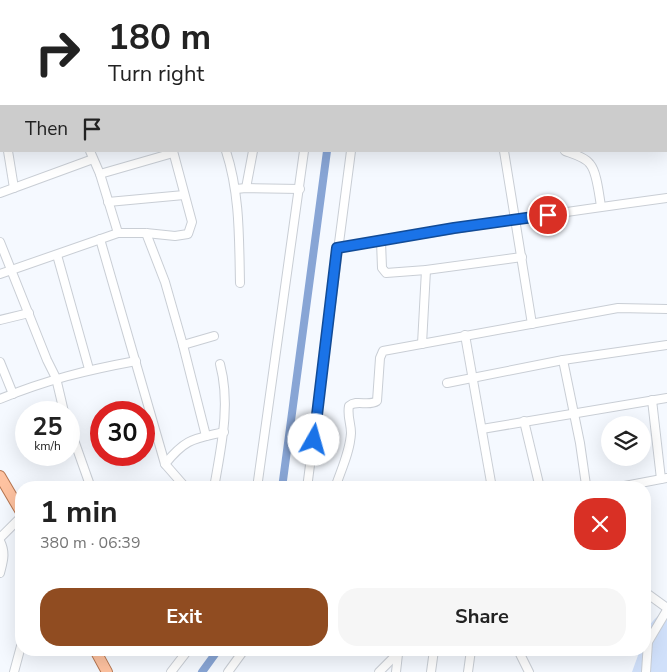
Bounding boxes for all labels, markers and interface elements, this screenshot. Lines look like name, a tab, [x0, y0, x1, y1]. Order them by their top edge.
text: 180 m	[108, 14, 211, 61]
icon: right	[25, 20, 90, 85]
text: Turn right	[108, 59, 204, 89]
icon: arrive	[78, 115, 106, 143]
text: Then	[25, 116, 68, 142]
pin	[527, 194, 569, 236]
icon: arrive	[534, 201, 562, 229]
speed limit sign: 30	[90, 401, 155, 466]
text: 25	[32, 410, 63, 444]
position arrow	[287, 413, 339, 465]
map controls	[601, 416, 651, 466]
button: layers	[601, 416, 651, 466]
text: km/h	[34, 438, 61, 454]
text: 1 min	[40, 492, 118, 533]
button: close	[574, 498, 626, 550]
text: 380 m · 06:39	[40, 532, 141, 554]
button: Exit	[40, 588, 328, 646]
button: Share	[338, 588, 626, 646]

